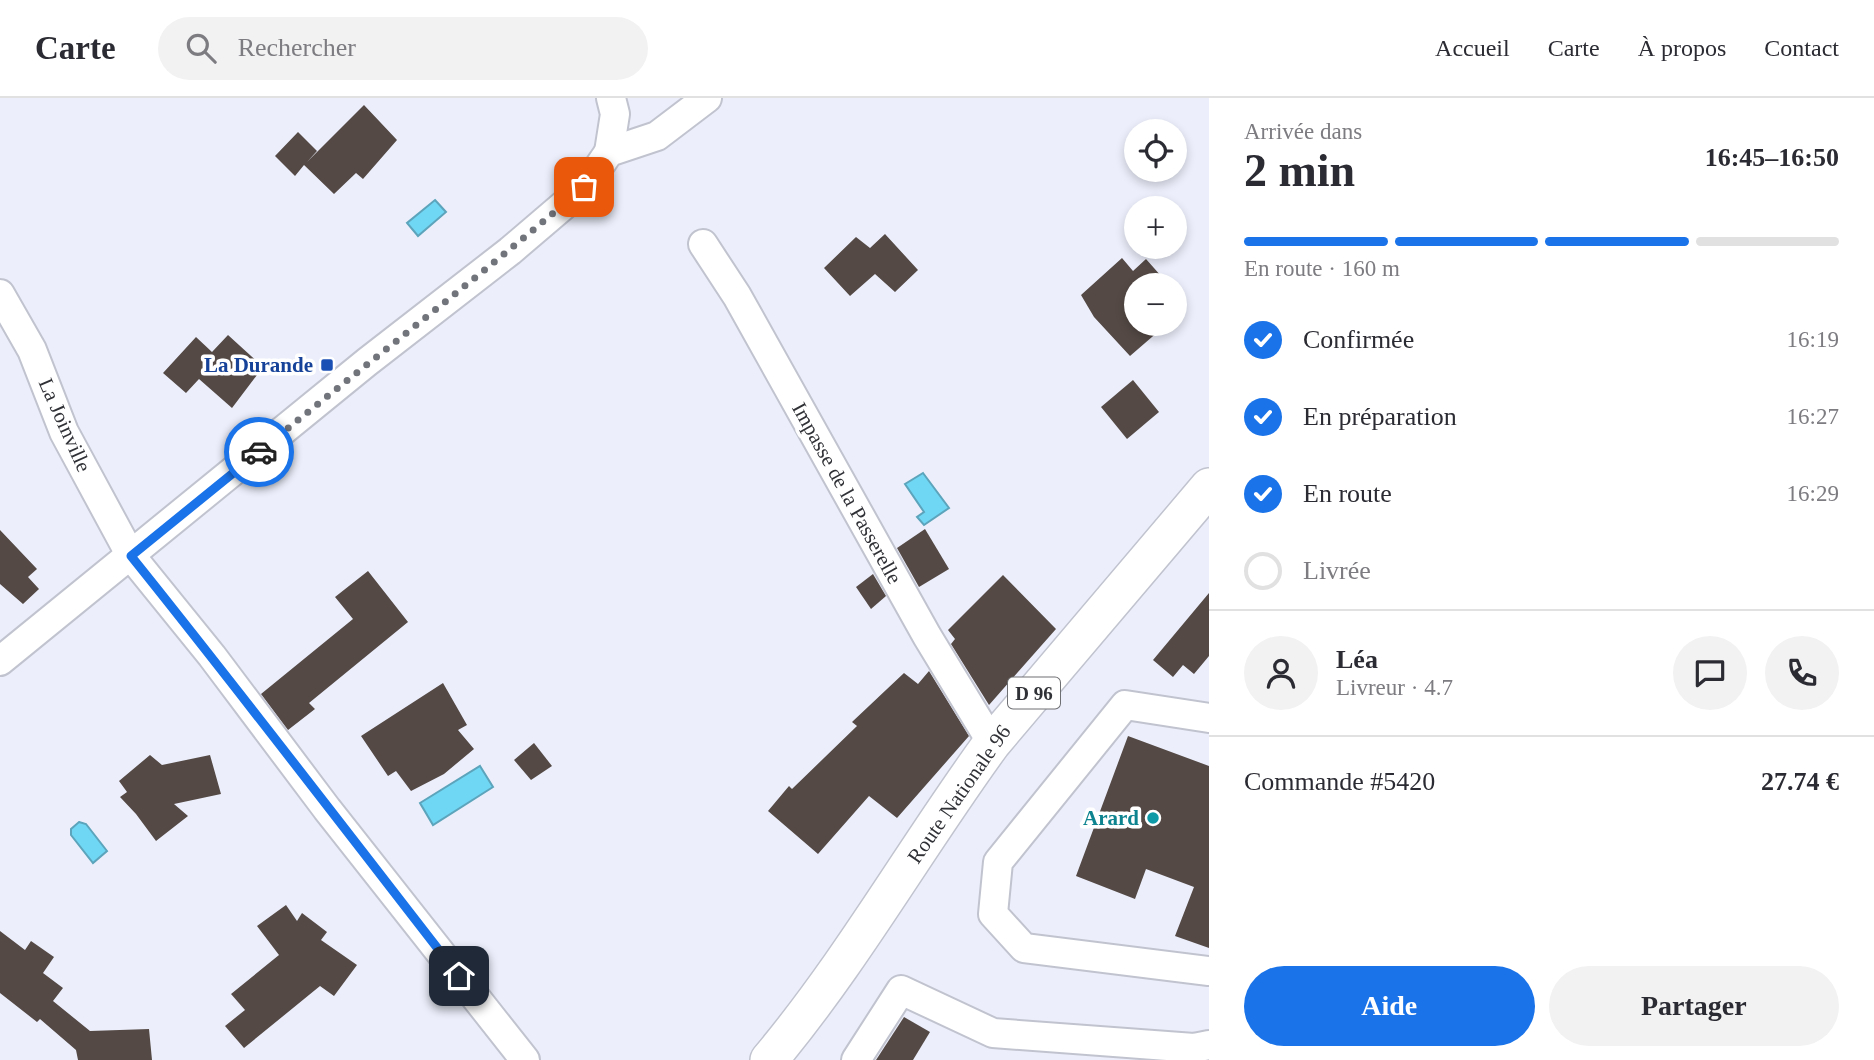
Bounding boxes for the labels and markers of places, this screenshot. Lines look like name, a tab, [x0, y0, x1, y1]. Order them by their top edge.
pin	[554, 157, 614, 217]
place label: La Durande	[204, 353, 313, 377]
marker: La Durande	[319, 357, 335, 373]
place label: Arard	[1083, 806, 1139, 830]
marker: Arard	[1145, 810, 1161, 826]
pin	[429, 946, 489, 1006]

